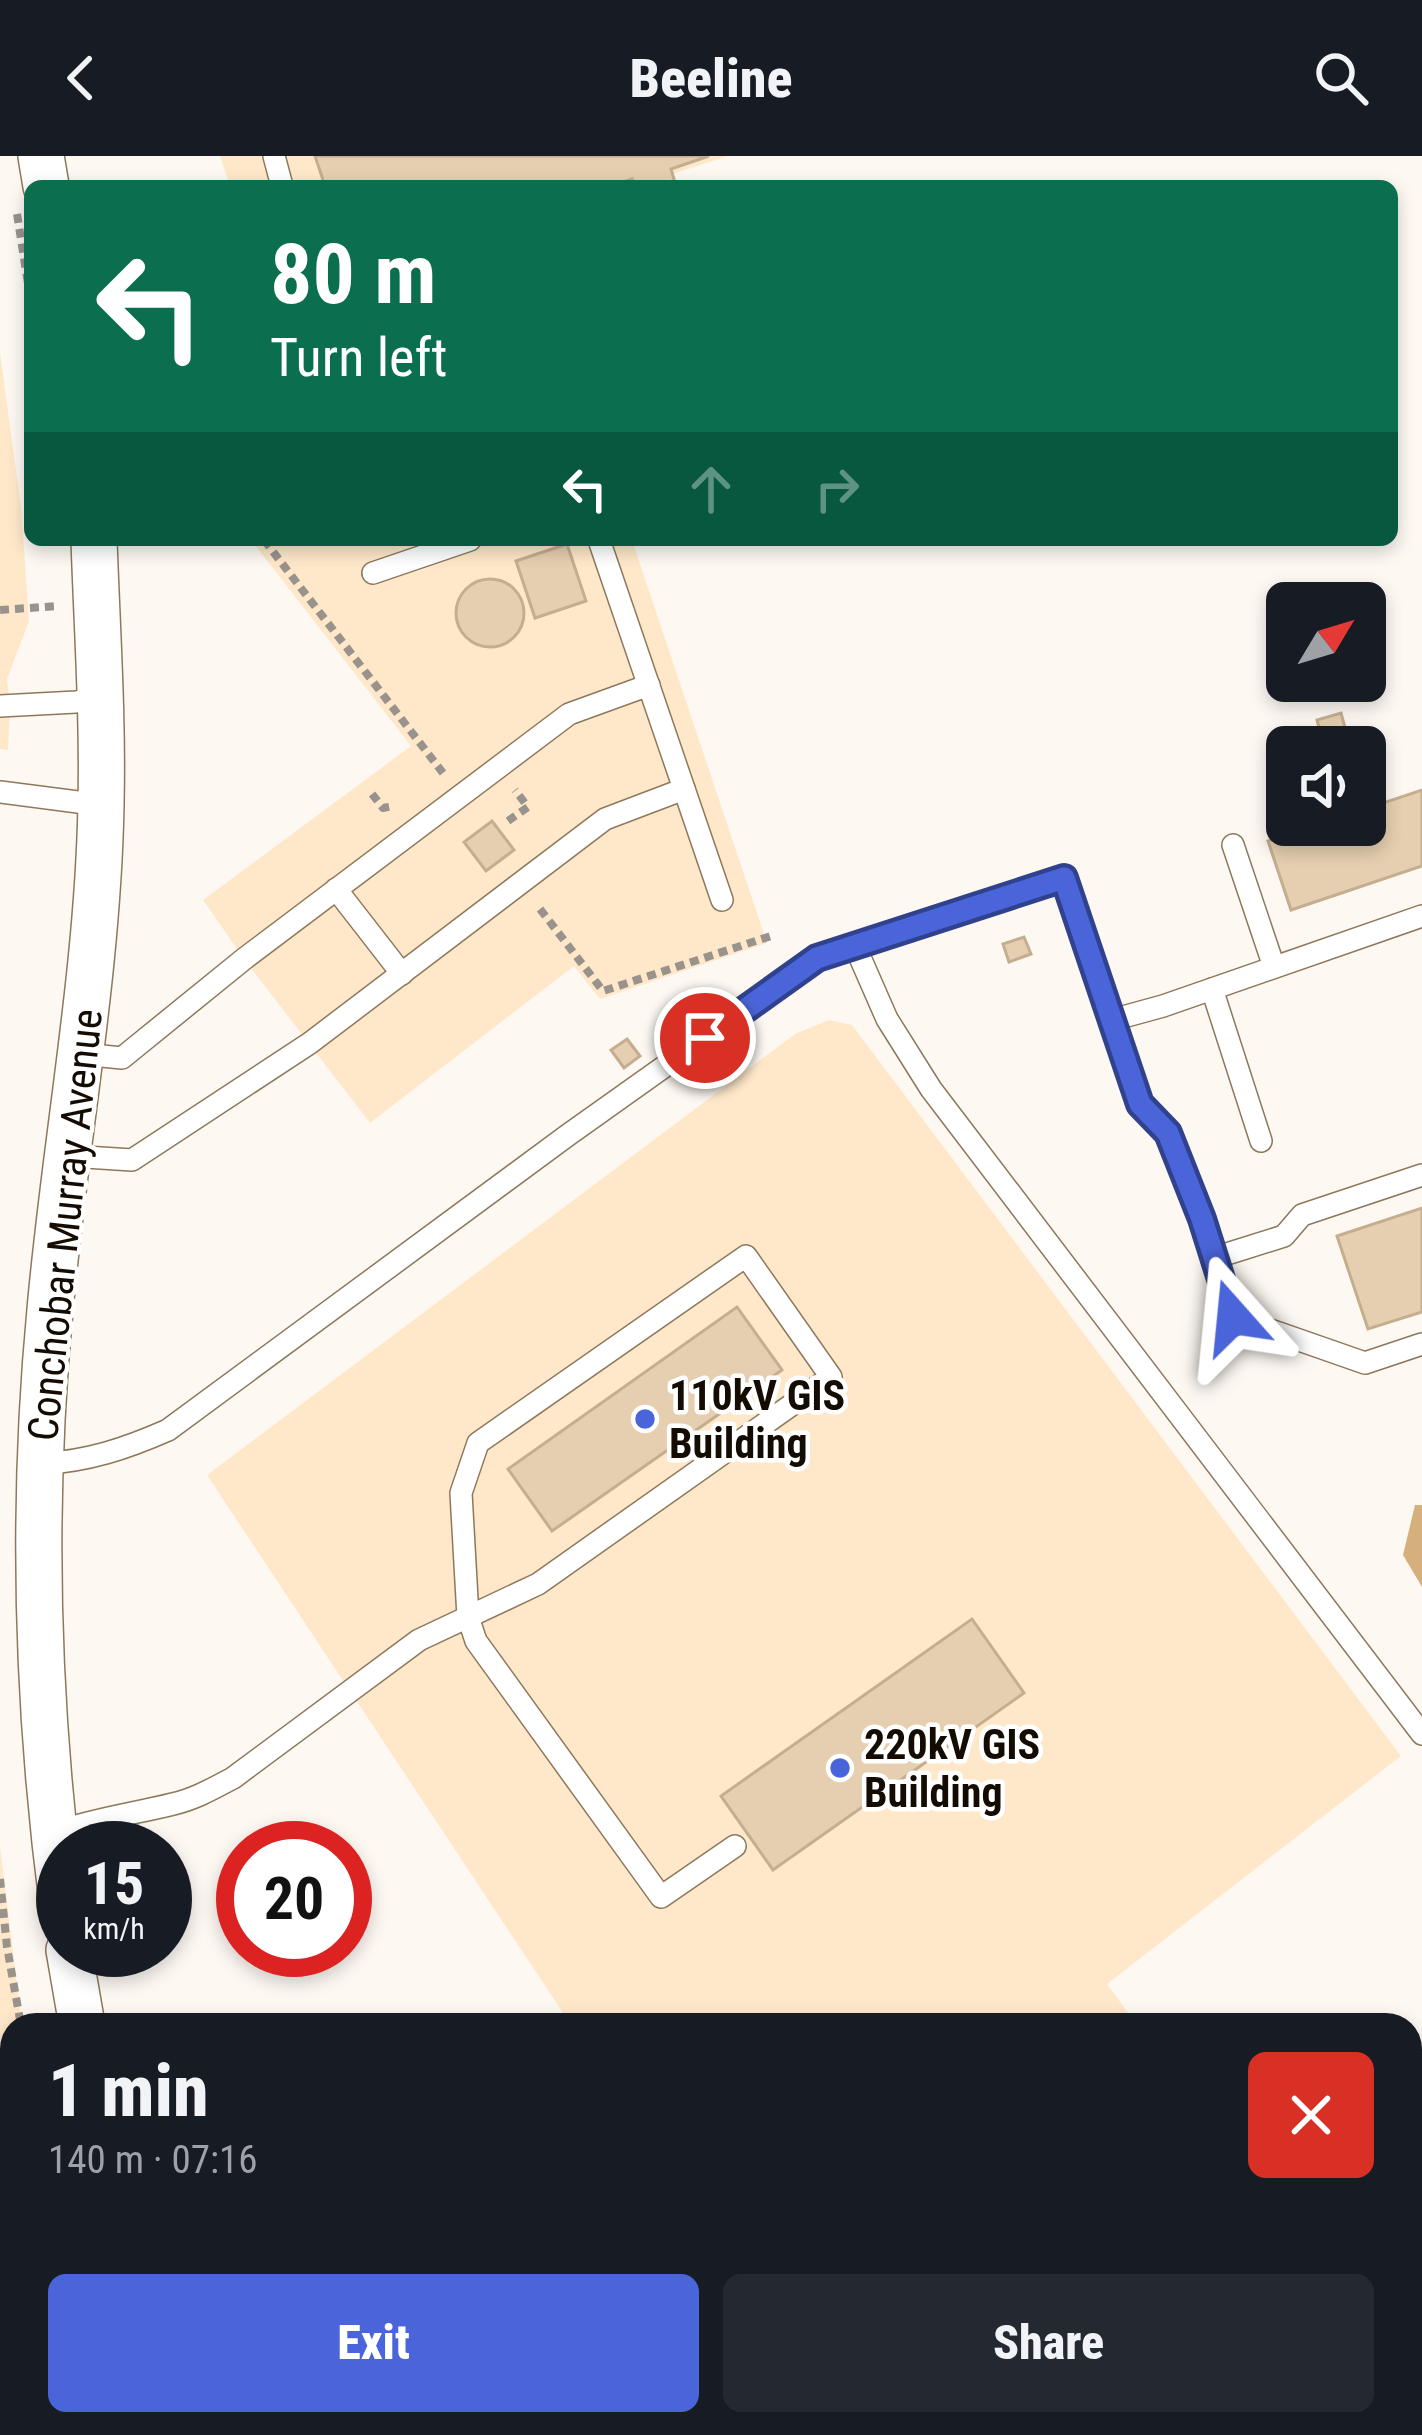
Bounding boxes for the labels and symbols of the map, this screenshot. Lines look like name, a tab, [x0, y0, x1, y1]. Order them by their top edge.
north arrow	[1266, 582, 1386, 702]
pin	[654, 987, 756, 1089]
street label: Conchobar Murray Avenue	[18, 1007, 112, 1443]
position arrow	[1170, 1254, 1296, 1380]
place label: 110kV GIS Building	[669, 1371, 845, 1468]
marker: 110kV GIS Building	[632, 1406, 658, 1432]
place label: 220kV GIS Building	[864, 1720, 1040, 1817]
marker: 220kV GIS Building	[827, 1755, 853, 1781]
speed limit sign: 20	[216, 1821, 372, 1977]

